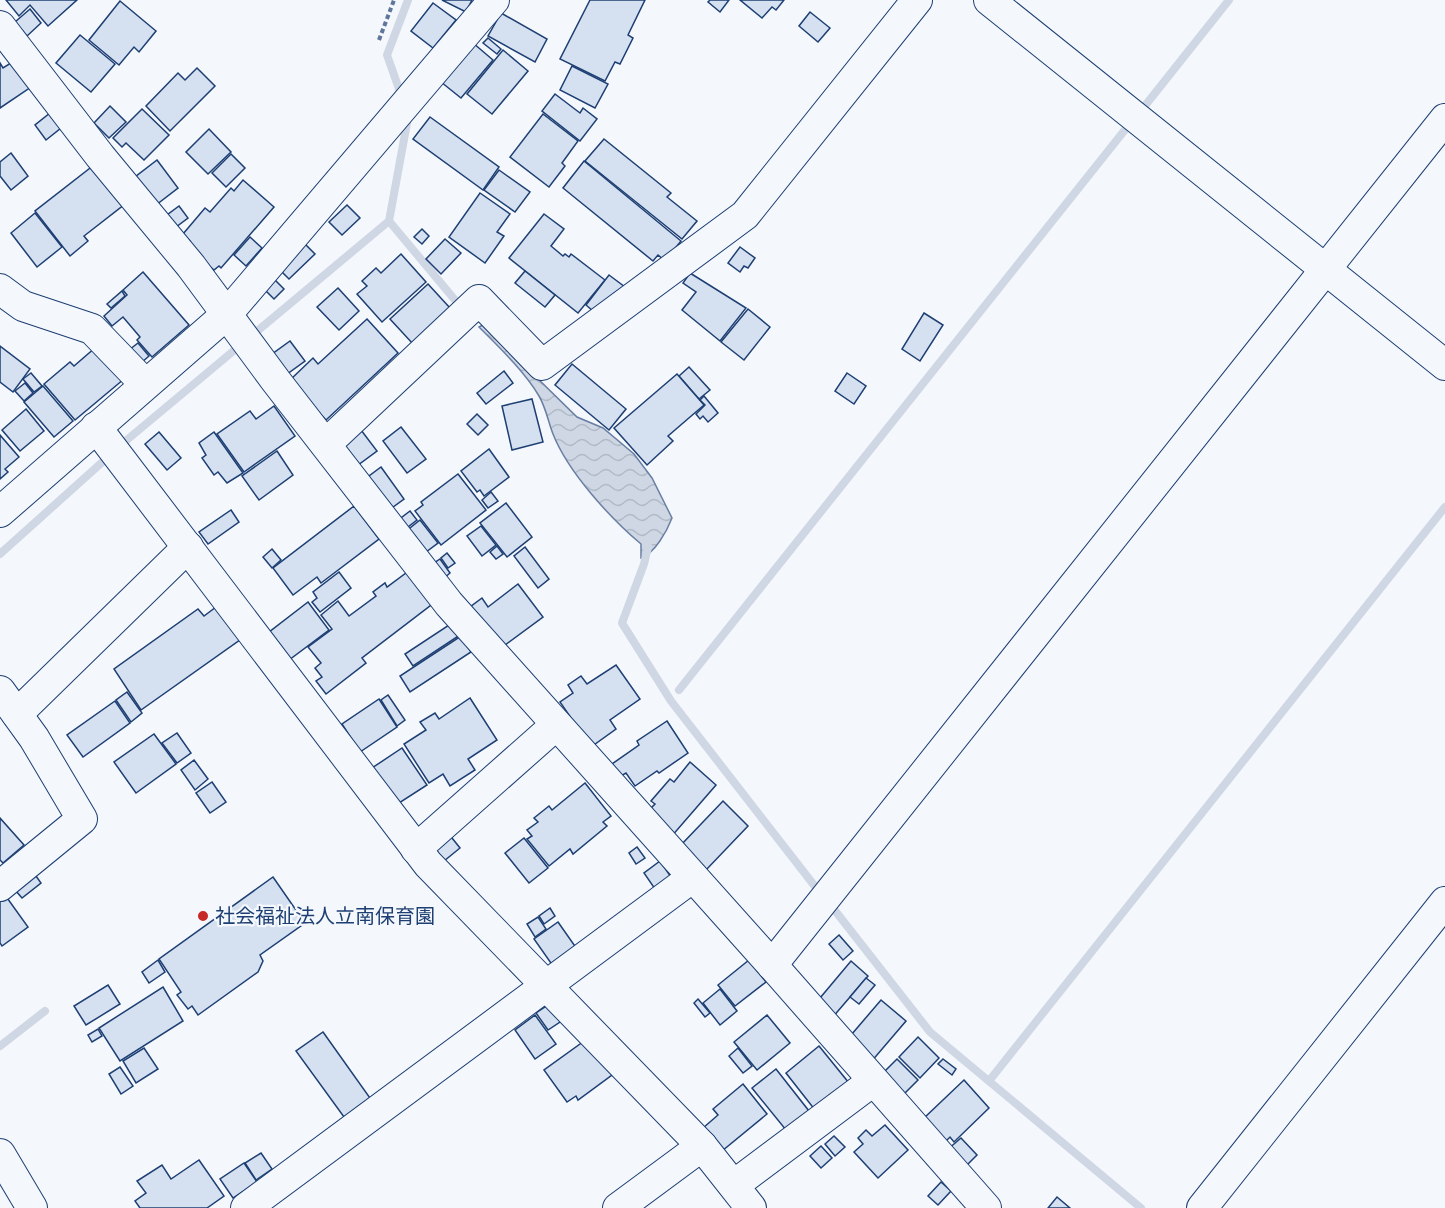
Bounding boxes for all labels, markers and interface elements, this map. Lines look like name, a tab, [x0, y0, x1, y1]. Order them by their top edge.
place label: 社会福祉法人立南保育園	[215, 905, 435, 929]
marker: 社会福祉法人立南保育園	[196, 909, 210, 923]

